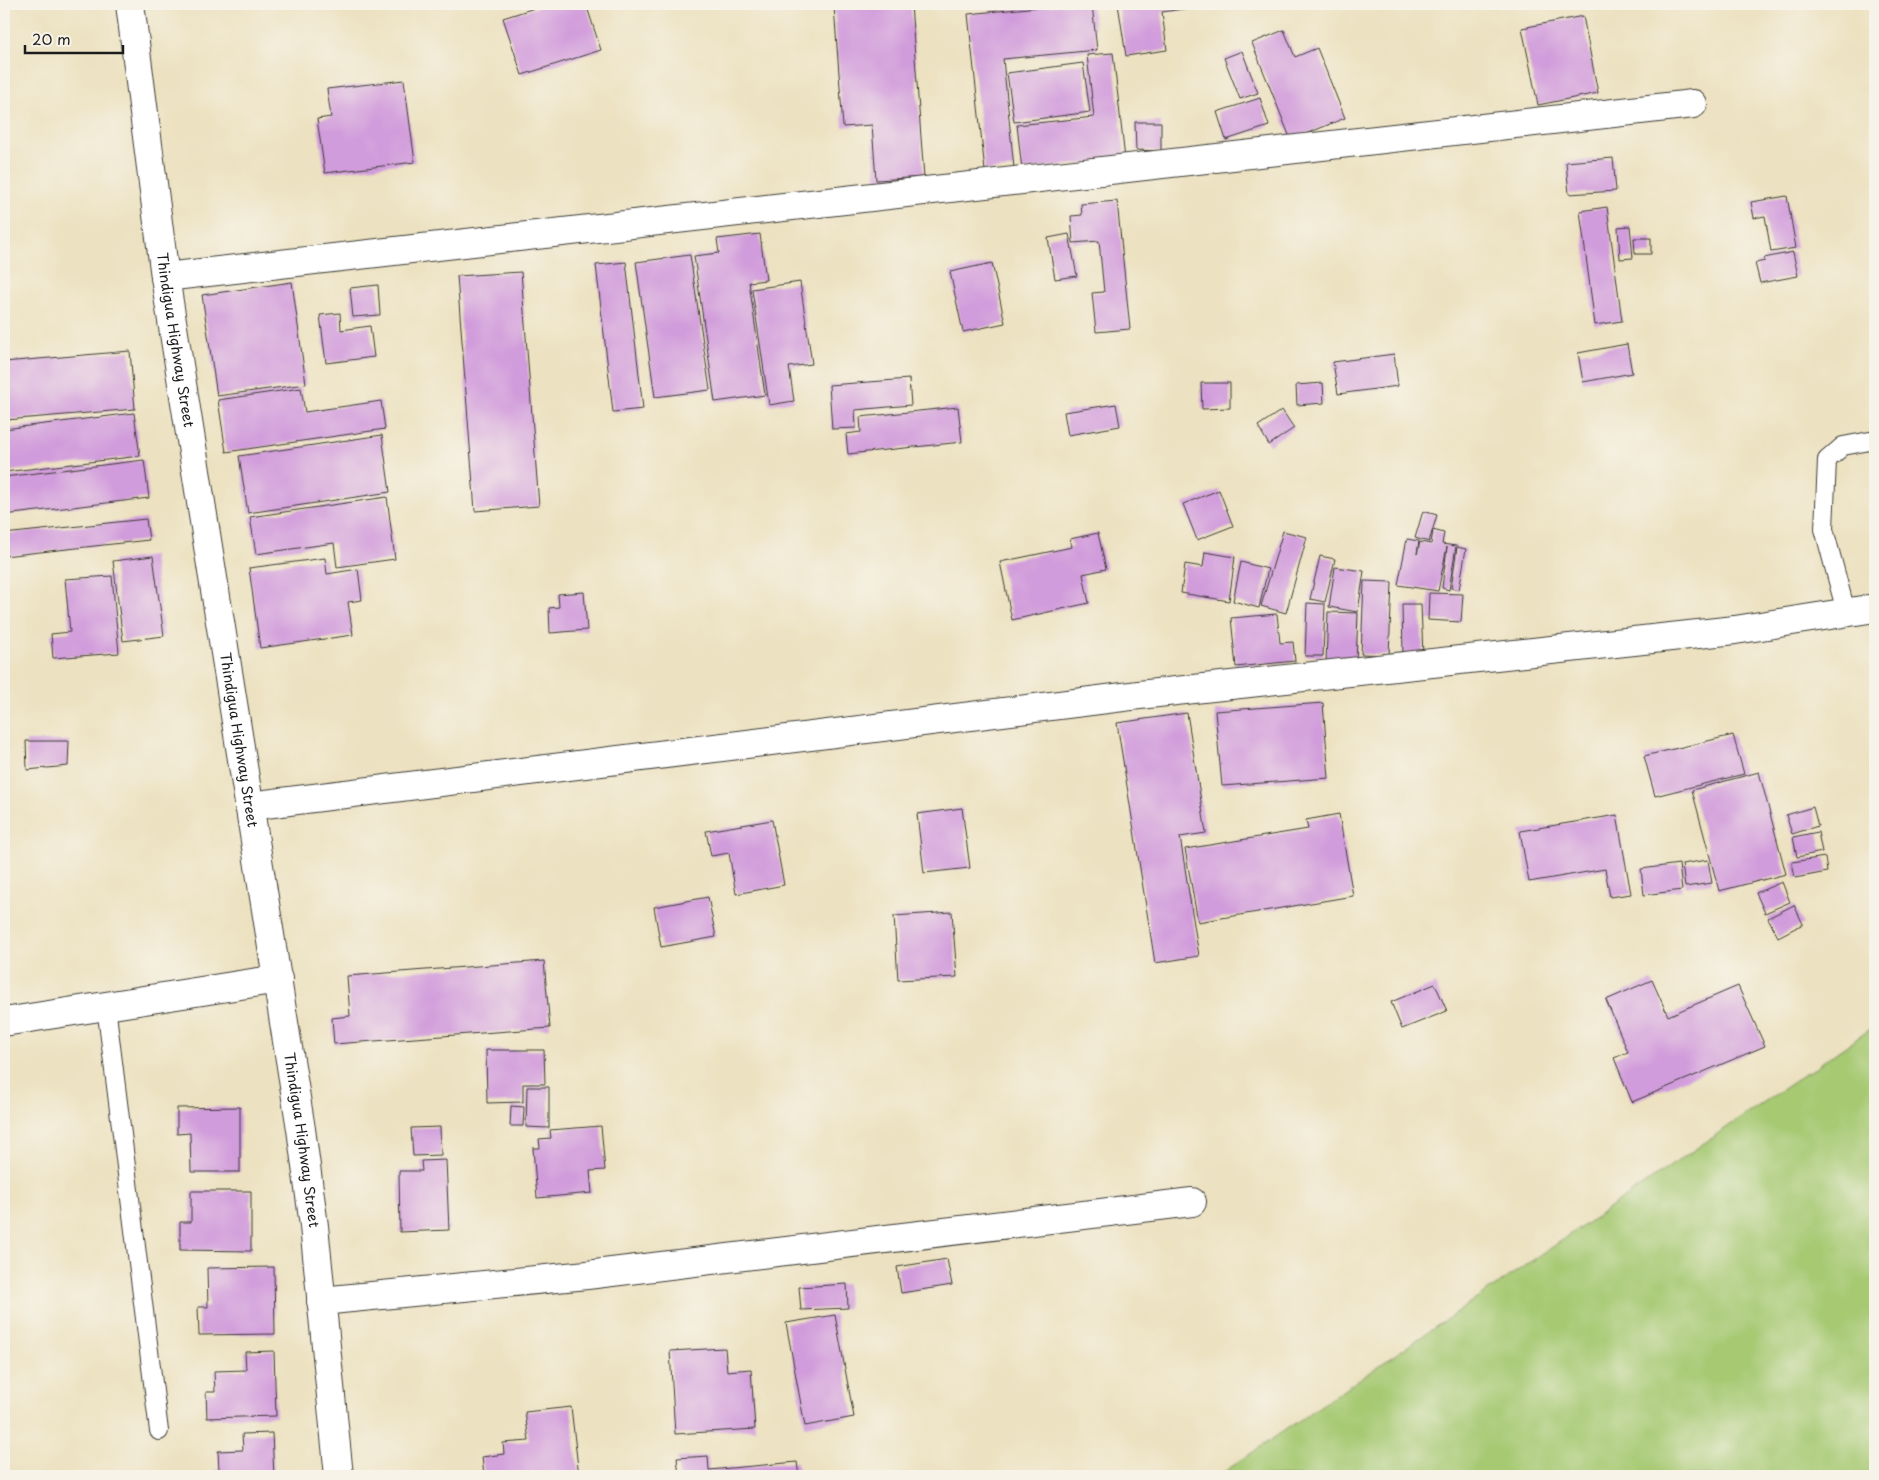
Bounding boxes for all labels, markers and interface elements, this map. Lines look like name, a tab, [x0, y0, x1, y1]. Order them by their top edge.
scale bar	[25, 22, 122, 54]
text: 20 m	[32, 27, 71, 50]
street label: Thindigua Highway Street	[152, 251, 200, 429]
street label: Thindigua Highway Street	[215, 651, 264, 829]
street label: Thindigua Highway Street	[279, 1051, 325, 1229]

